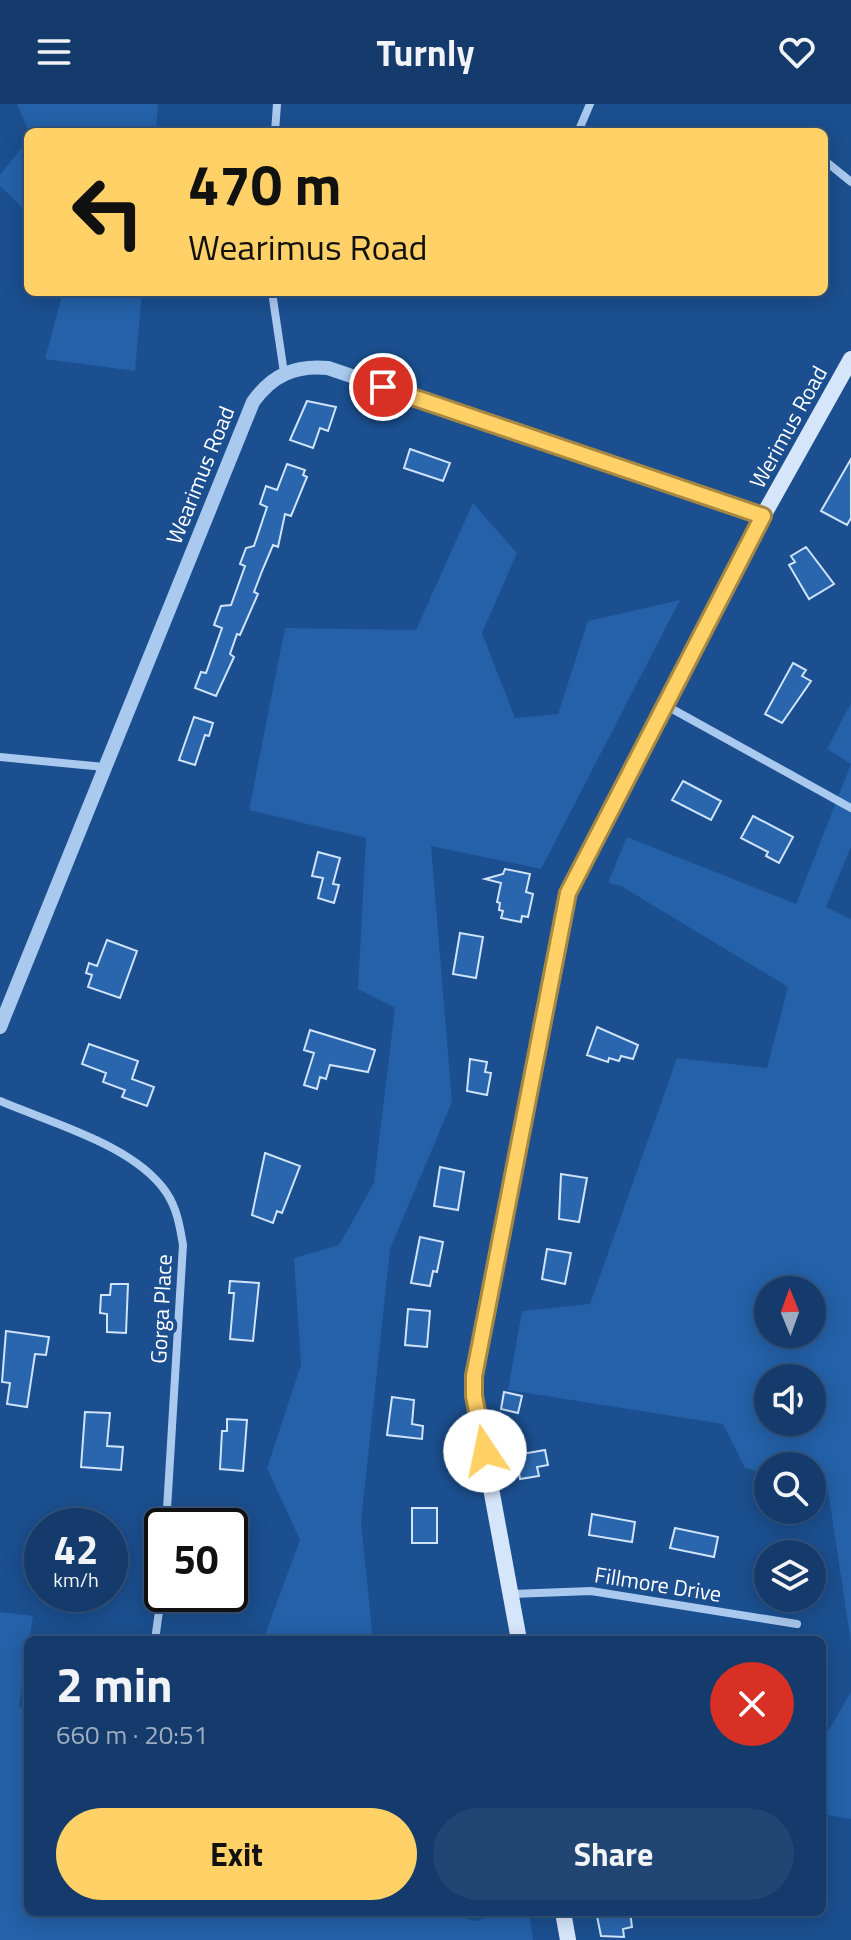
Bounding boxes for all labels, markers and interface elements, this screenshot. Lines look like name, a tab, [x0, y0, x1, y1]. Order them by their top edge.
text: Turnly	[377, 25, 474, 80]
icon: menu	[32, 30, 76, 74]
icon: heart	[775, 30, 819, 74]
text: 470 m	[188, 142, 341, 227]
icon: left	[56, 160, 160, 264]
text: Wearimus Road	[188, 219, 428, 274]
pin	[349, 353, 417, 421]
street label: Werimus Road	[740, 360, 836, 494]
icon: arrive	[361, 365, 405, 409]
street label: Wearimus Road	[157, 401, 243, 549]
street label: Gorga Place	[141, 1253, 181, 1365]
north arrow	[754, 1276, 826, 1348]
map controls	[754, 1276, 826, 1612]
button: sound	[754, 1364, 826, 1436]
position arrow	[443, 1409, 527, 1493]
button: search	[754, 1452, 826, 1524]
speed limit sign: 50	[144, 1508, 248, 1612]
text: 42	[54, 1519, 98, 1580]
button: layers	[754, 1540, 826, 1612]
street label: Fillmore Drive	[592, 1557, 724, 1611]
text: km/h	[53, 1564, 99, 1595]
text: 2 min	[56, 1648, 173, 1721]
button: close	[710, 1662, 794, 1746]
text: 660 m · 20:51	[56, 1715, 208, 1754]
button: Exit	[56, 1808, 417, 1900]
button: Share	[433, 1808, 794, 1900]

